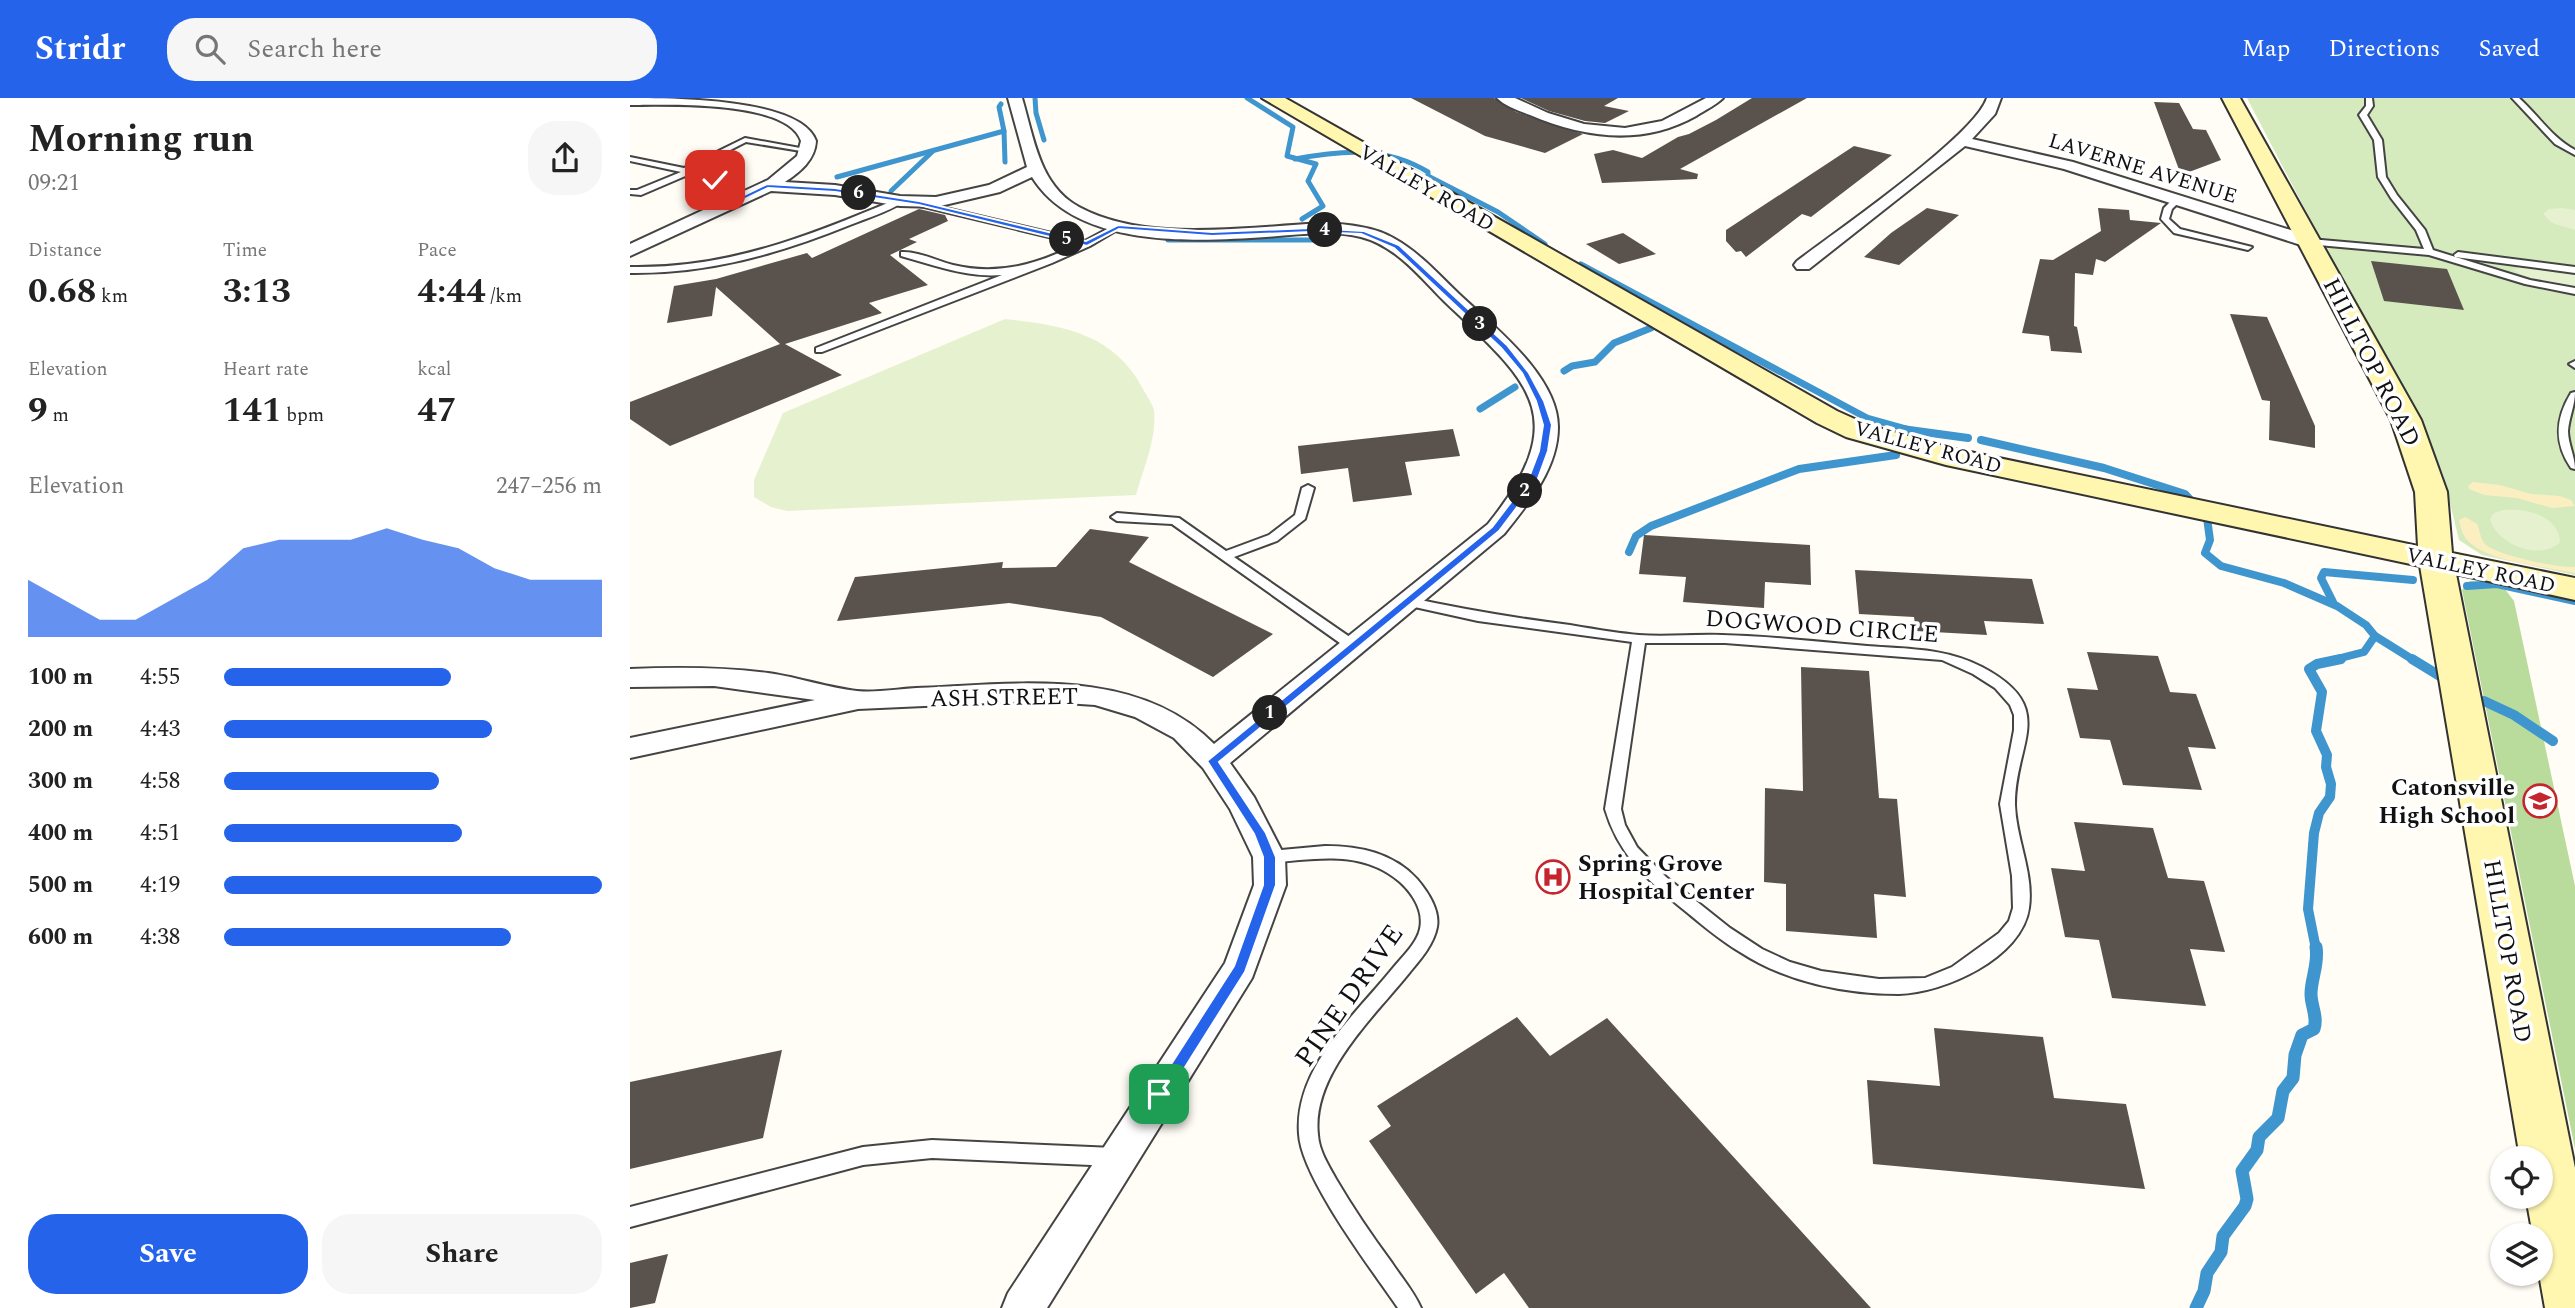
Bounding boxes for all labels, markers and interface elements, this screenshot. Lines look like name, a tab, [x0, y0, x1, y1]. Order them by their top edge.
search box	[167, 18, 657, 81]
text: Stridr	[35, 24, 125, 74]
text: Search here	[247, 29, 382, 69]
icon: search	[191, 30, 229, 68]
text: Map	[2242, 31, 2290, 67]
text: Directions	[2328, 31, 2440, 67]
text: Saved	[2478, 31, 2540, 67]
text: Morning run	[28, 111, 254, 169]
button: share	[528, 121, 602, 195]
street label: LAVERNE AVENUE	[2044, 125, 2241, 213]
street label: VALLEY ROAD	[1353, 137, 1500, 241]
pin	[685, 150, 745, 210]
icon: check	[696, 161, 734, 199]
text: 09:21	[28, 166, 80, 201]
pin: 6	[842, 176, 876, 210]
text: 6	[853, 178, 864, 207]
pin: 4	[1308, 212, 1342, 248]
text: 4	[1319, 215, 1330, 244]
pin: 5	[1050, 222, 1084, 256]
text: 5	[1061, 224, 1072, 253]
text: Distance	[28, 236, 102, 265]
text: Time	[223, 236, 267, 265]
text: Pace	[417, 236, 457, 265]
text: 0.68	[28, 265, 96, 318]
text: 3:13	[223, 265, 291, 318]
text: 4:44	[417, 265, 486, 318]
street label: HILLTOP ROAD	[2313, 272, 2429, 453]
text: km	[96, 282, 128, 311]
text: /km	[486, 282, 522, 311]
pin: 3	[1462, 306, 1498, 342]
text: 3	[1474, 309, 1485, 338]
text: Elevation	[28, 355, 108, 384]
text: Heart rate	[223, 355, 309, 384]
text: kcal	[417, 355, 451, 384]
text: 9	[28, 384, 48, 437]
text: 141	[223, 384, 282, 437]
text: 47	[417, 384, 457, 437]
text: m	[48, 401, 69, 430]
text: bpm	[282, 401, 324, 430]
street label: VALLEY ROAD	[1850, 413, 2005, 483]
text: Elevation	[28, 469, 124, 504]
text: 247–256 m	[496, 469, 602, 504]
pin: 2	[1508, 474, 1542, 508]
text: 2	[1519, 476, 1530, 505]
street label: VALLEY ROAD	[2403, 540, 2558, 602]
street label: DOGWOOD CIRCLE	[1704, 601, 1940, 653]
text: 100 m	[28, 660, 93, 695]
text: 4:55	[140, 660, 180, 695]
street label: ASH STREET	[929, 679, 1079, 717]
pin: 1	[1252, 696, 1288, 730]
text: 1	[1264, 698, 1275, 727]
text: 200 m	[28, 712, 93, 747]
text: 4:43	[140, 712, 180, 747]
text: 300 m	[28, 764, 93, 799]
text: 4:58	[140, 764, 180, 799]
place label: Catonsville High School	[2379, 770, 2515, 834]
school or university icon: Catonsville High School	[2521, 782, 2559, 820]
text: 400 m	[28, 816, 93, 851]
text: 4:51	[140, 816, 180, 851]
place label: Spring Grove Hospital Center	[1578, 846, 1755, 910]
street label: HILLTOP ROAD	[2473, 857, 2541, 1046]
hospital icon: Spring Grove Hospital Center	[1534, 858, 1572, 896]
text: 500 m	[28, 868, 93, 903]
text: 4:19	[140, 868, 180, 903]
street label: PINE DRIVE	[1284, 915, 1415, 1076]
text: 600 m	[28, 920, 93, 955]
text: 4:38	[140, 920, 180, 955]
pin	[1129, 1064, 1189, 1124]
icon: arrive	[1140, 1075, 1178, 1113]
map controls	[2490, 1146, 2553, 1286]
button: locate	[2490, 1146, 2553, 1209]
button: Save	[28, 1214, 308, 1294]
button: Share	[322, 1214, 602, 1294]
button: layers	[2490, 1223, 2553, 1286]

